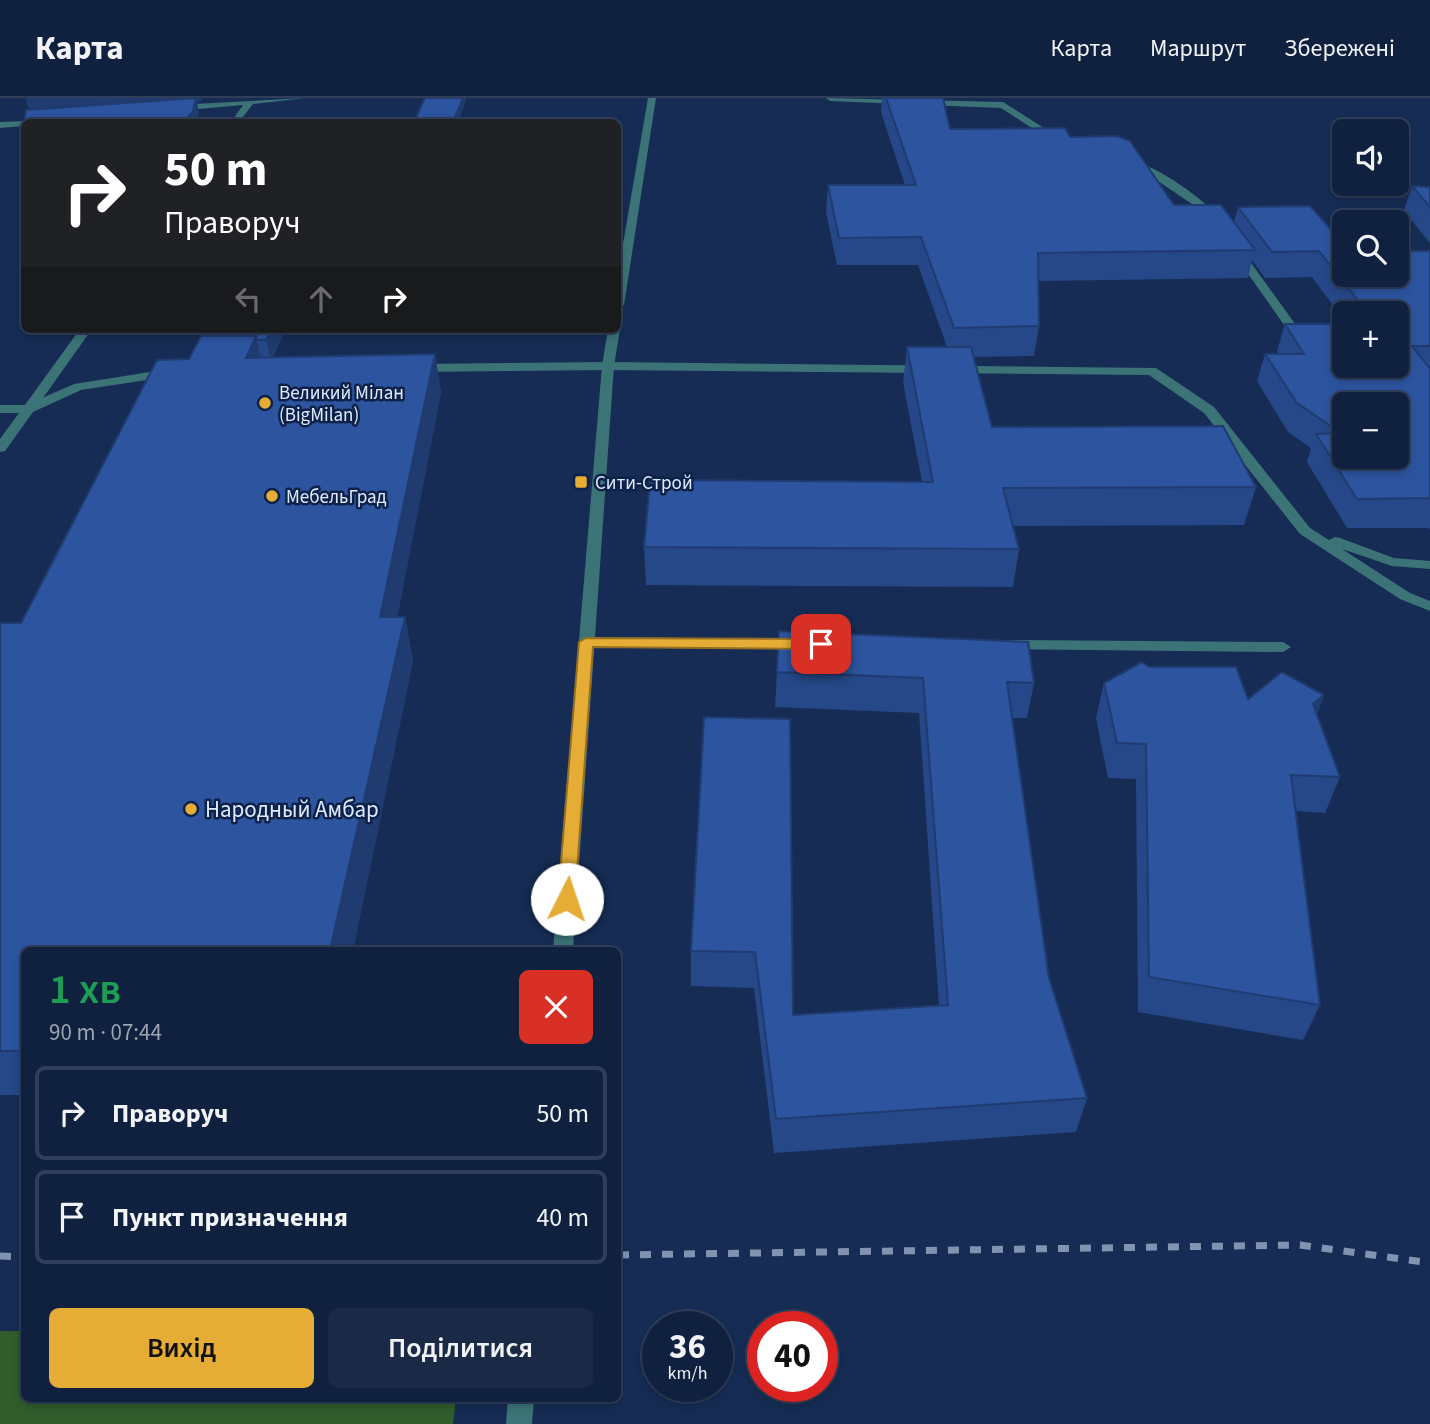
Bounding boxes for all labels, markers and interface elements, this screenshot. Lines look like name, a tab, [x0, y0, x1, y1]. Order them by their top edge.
text: Карта	[35, 25, 124, 72]
text: Карта	[1050, 31, 1112, 66]
text: Маршрут	[1150, 31, 1246, 66]
text: Збережені	[1284, 31, 1395, 66]
map controls	[1332, 119, 1409, 469]
button: sound	[1332, 119, 1409, 196]
text: 50 m	[164, 135, 268, 205]
icon: right	[49, 147, 140, 238]
text: Праворуч	[164, 200, 301, 246]
button: search	[1332, 210, 1409, 287]
icon: left	[229, 280, 267, 318]
icon: ahead	[302, 280, 340, 318]
icon: right	[375, 280, 413, 318]
button: +	[1332, 301, 1409, 378]
place label: Великий Мілан (BigMilan)	[279, 380, 404, 429]
button: −	[1332, 392, 1409, 469]
marker: Великий Мілан (BigMilan)	[257, 395, 273, 411]
place label: Сити-Строй	[595, 470, 693, 497]
marker: Сити-Строй	[573, 474, 589, 490]
place label: МебельГрад	[286, 484, 387, 511]
marker: МебельГрад	[264, 488, 280, 504]
pin	[791, 614, 851, 674]
icon: arrive	[802, 625, 840, 663]
place label: Народный Амбар	[205, 793, 379, 826]
marker: Народный Амбар	[183, 801, 199, 817]
position arrow	[530, 862, 604, 936]
text: 1 хв	[49, 960, 121, 1020]
button: close	[519, 970, 593, 1044]
text: 90 m · 07:44	[49, 1016, 162, 1049]
icon: right	[53, 1094, 91, 1132]
text: Праворуч	[112, 1095, 228, 1132]
text: 50 m	[536, 1095, 589, 1132]
icon: arrive	[53, 1198, 91, 1236]
text: Пункт призначення	[112, 1199, 348, 1236]
text: 40 m	[536, 1199, 589, 1236]
button: Вихід	[49, 1308, 314, 1388]
button: Поділитися	[328, 1308, 593, 1388]
speed limit sign: 40	[747, 1311, 838, 1402]
text: 36	[669, 1322, 706, 1372]
text: km/h	[668, 1361, 707, 1386]

